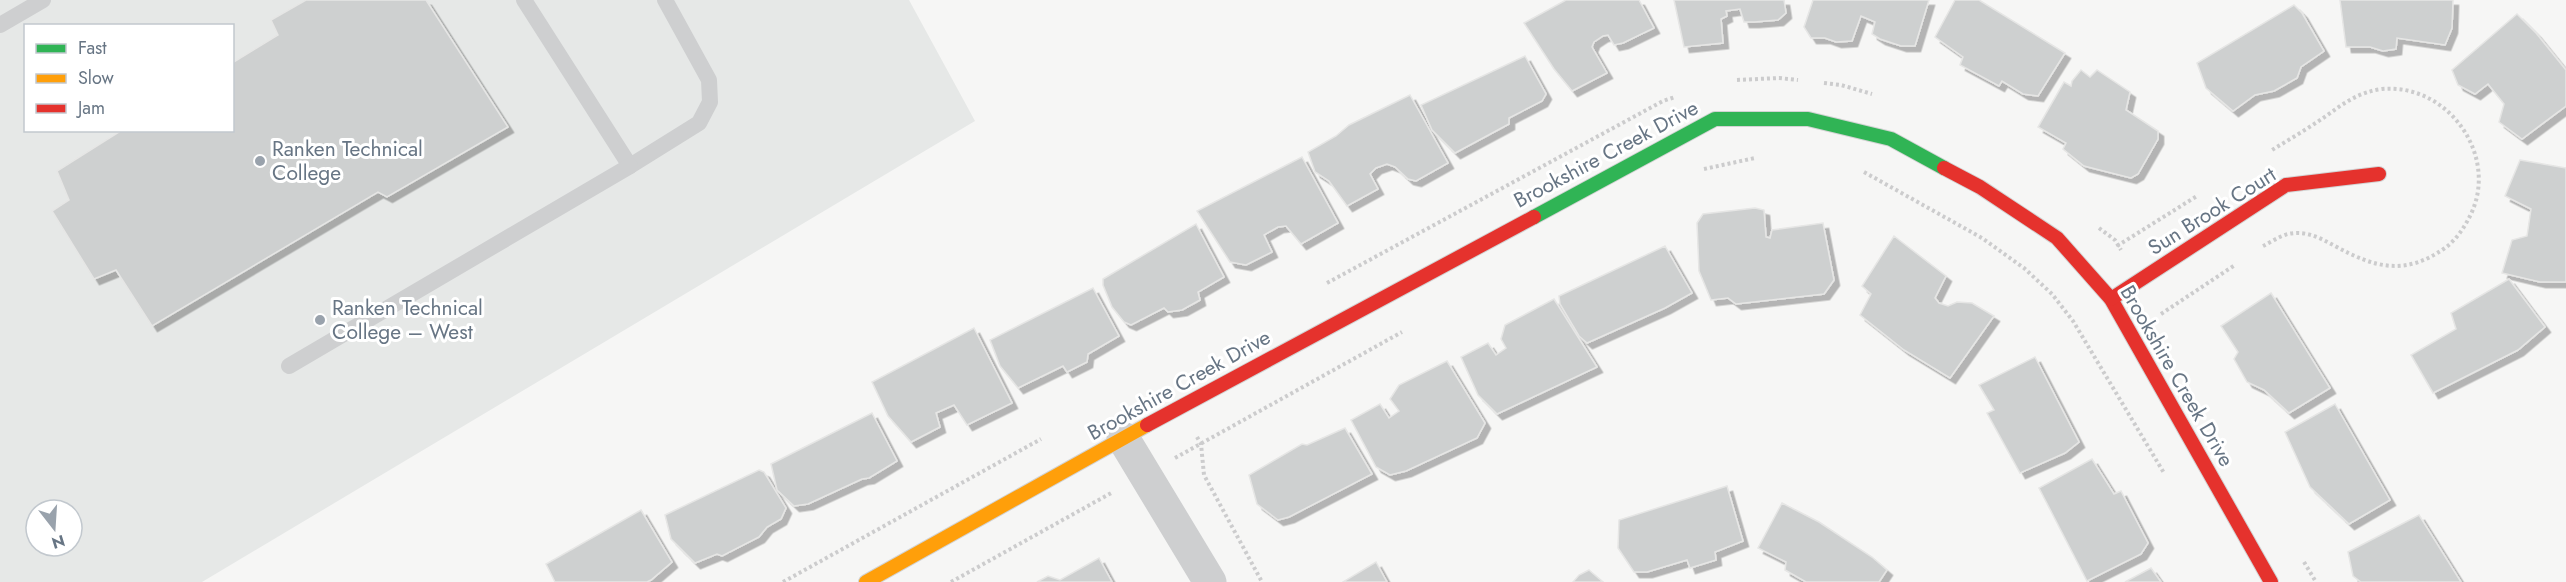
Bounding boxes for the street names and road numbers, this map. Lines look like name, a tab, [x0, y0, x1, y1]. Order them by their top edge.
street label: Brookshire Creek Drive	[1509, 93, 1704, 215]
street label: Sun Brook Court	[2142, 160, 2282, 262]
street label: Brookshire Creek Drive	[2113, 280, 2241, 472]
street label: Brookshire Creek Drive	[1082, 322, 1276, 448]

